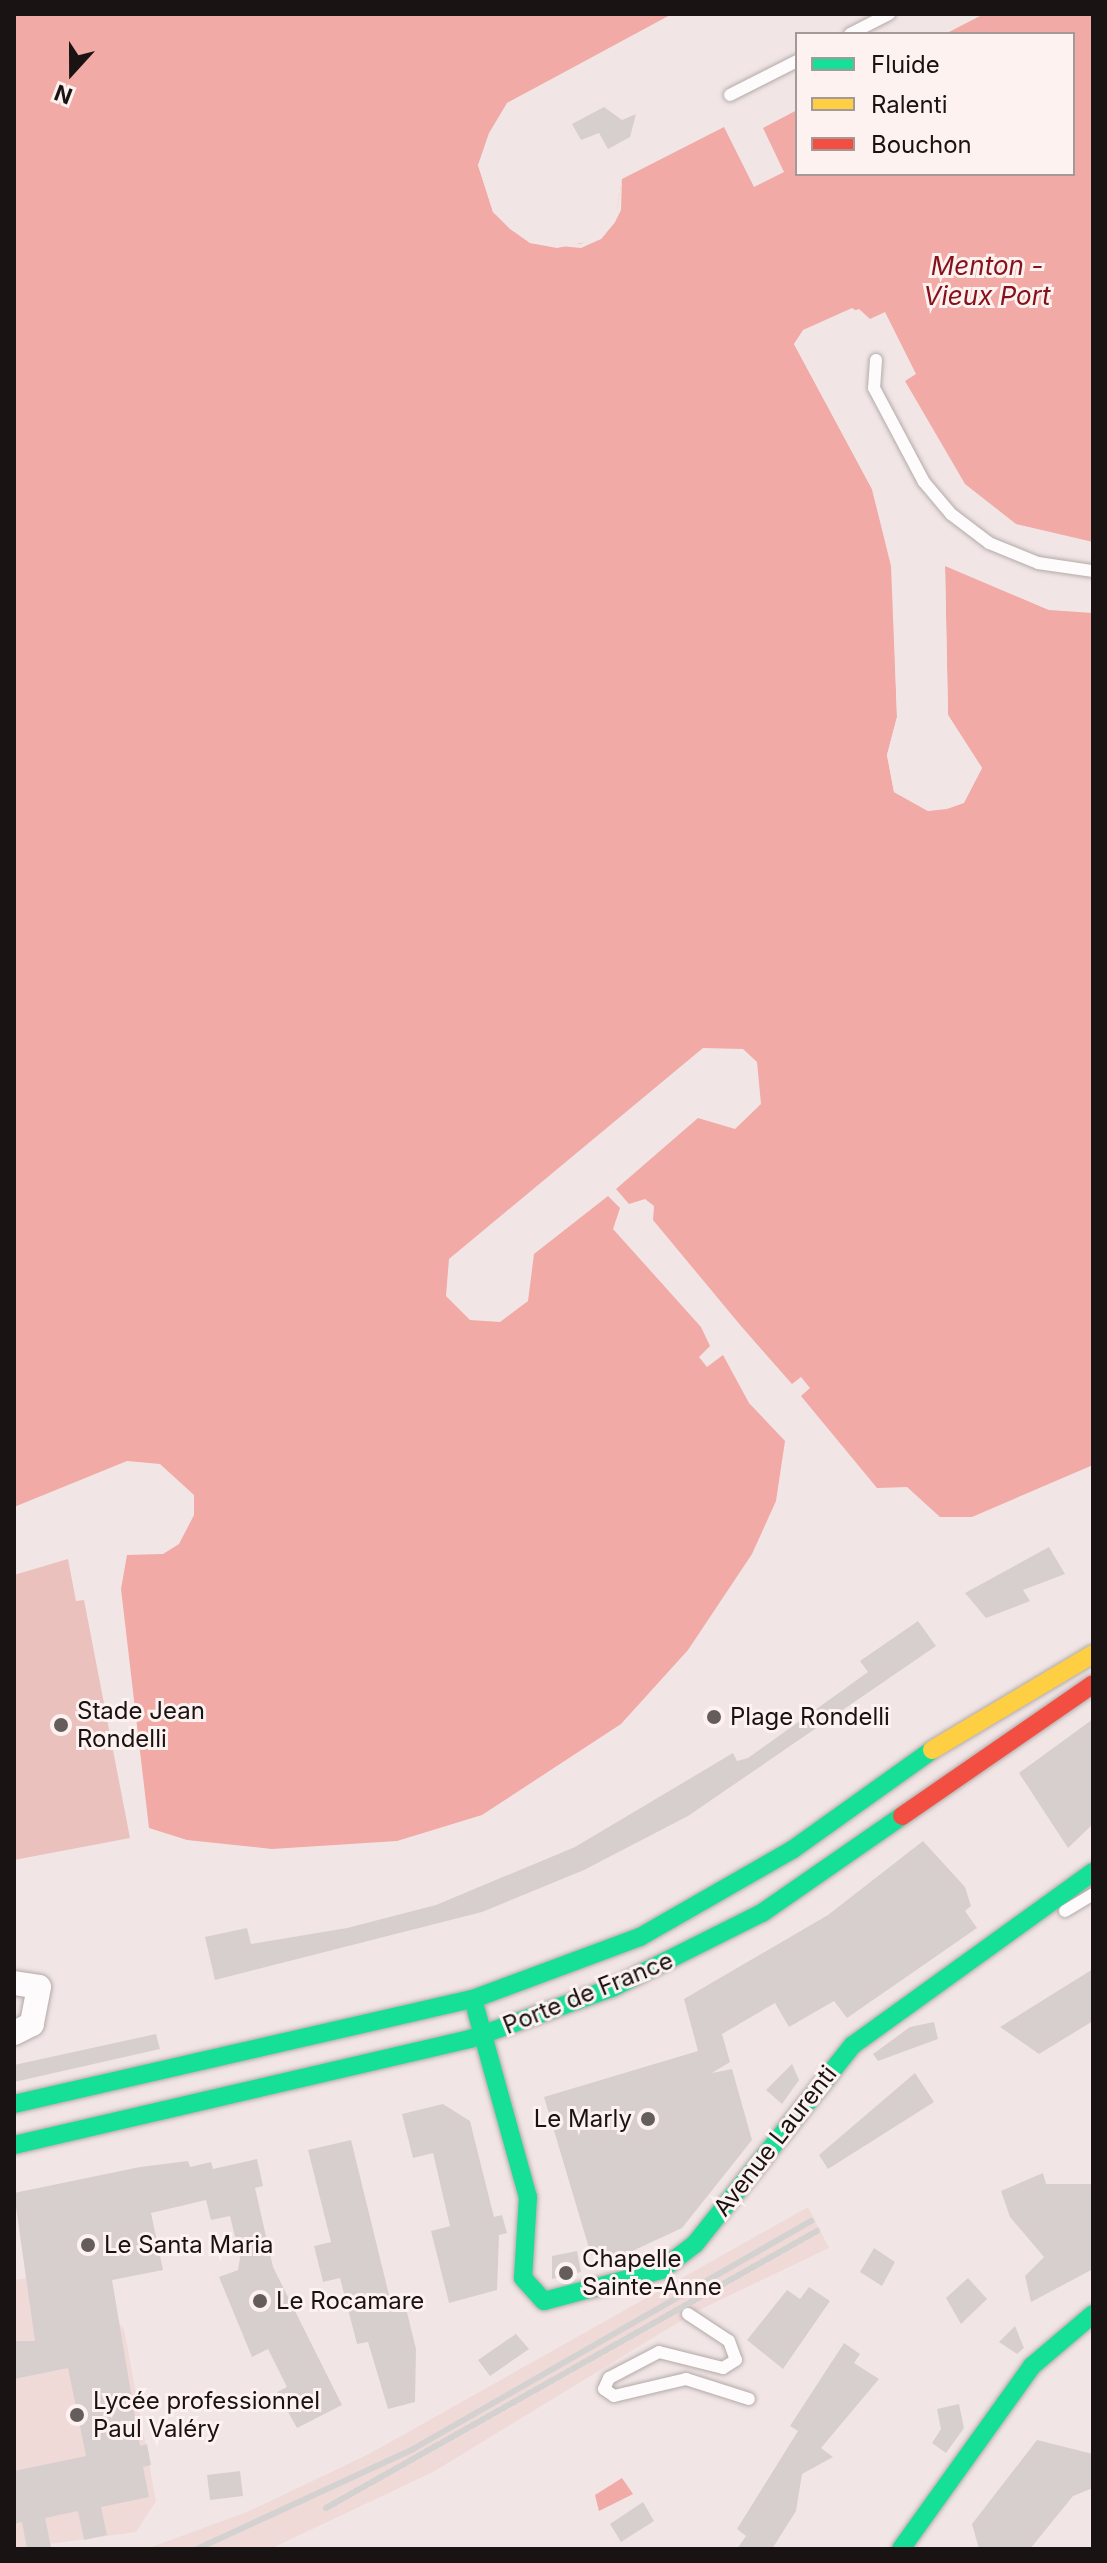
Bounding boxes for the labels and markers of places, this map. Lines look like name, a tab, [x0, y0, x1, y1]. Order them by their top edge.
place label: Stade Jean Rondelli	[77, 1697, 205, 1753]
place label: Plage Rondelli	[730, 1703, 890, 1731]
marker: Plage Rondelli	[705, 1708, 723, 1726]
marker: Stade Jean Rondelli	[52, 1716, 70, 1734]
place label: Le Marly	[534, 2105, 632, 2133]
marker: Le Marly	[639, 2110, 657, 2128]
place label: Le Santa Maria	[104, 2231, 273, 2259]
marker: Le Santa Maria	[79, 2236, 97, 2254]
place label: Chapelle Sainte-Anne	[582, 2245, 722, 2301]
marker: Chapelle Sainte-Anne	[557, 2264, 575, 2282]
place label: Le Rocamare	[276, 2287, 424, 2315]
marker: Le Rocamare	[251, 2292, 269, 2310]
place label: Lycée professionnel Paul Valéry	[93, 2387, 320, 2443]
marker: Lycée professionnel Paul Valéry	[68, 2406, 86, 2424]

